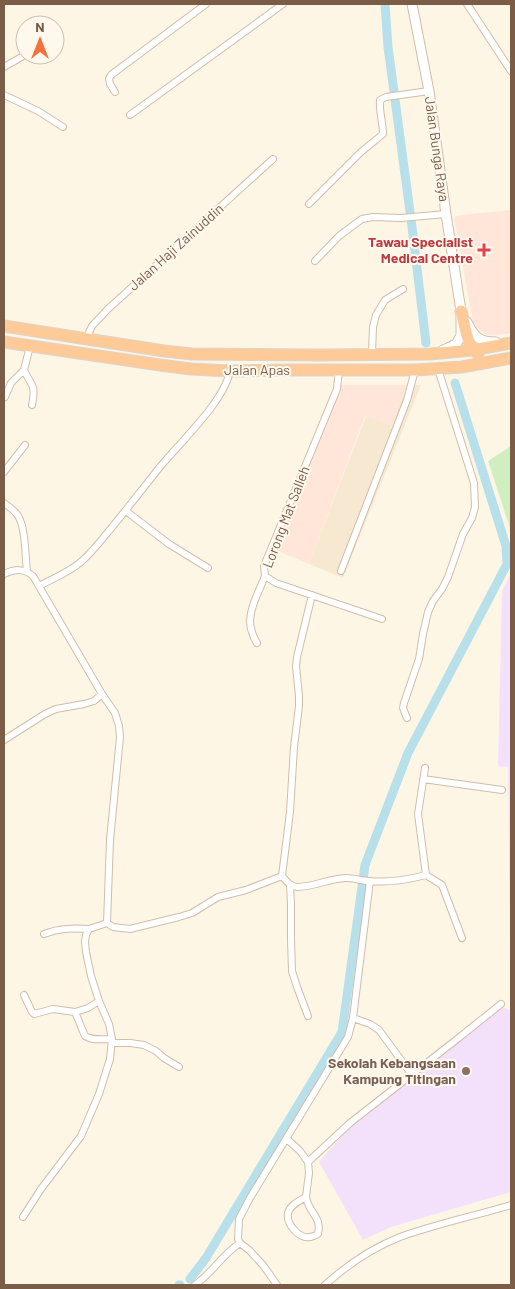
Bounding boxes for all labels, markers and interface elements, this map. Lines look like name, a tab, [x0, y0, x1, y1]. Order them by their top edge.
north arrow	[15, 15, 65, 65]
text: N	[35, 18, 45, 35]
street label: Jalan Bunga Raya	[422, 95, 453, 203]
street label: Jalan Haji Zainuddin	[125, 200, 227, 294]
place label: Tawau Specialist Medical Centre	[368, 233, 473, 266]
marker: Tawau Specialist Medical Centre	[477, 243, 491, 257]
street label: Jalan Apas	[224, 361, 290, 378]
street label: Lorong Mat Salleh	[258, 463, 313, 570]
place label: Sekolah Kebangsaan Kampung Titingan	[328, 1054, 456, 1087]
marker: Sekolah Kebangsaan Kampung Titingan	[460, 1065, 472, 1077]

